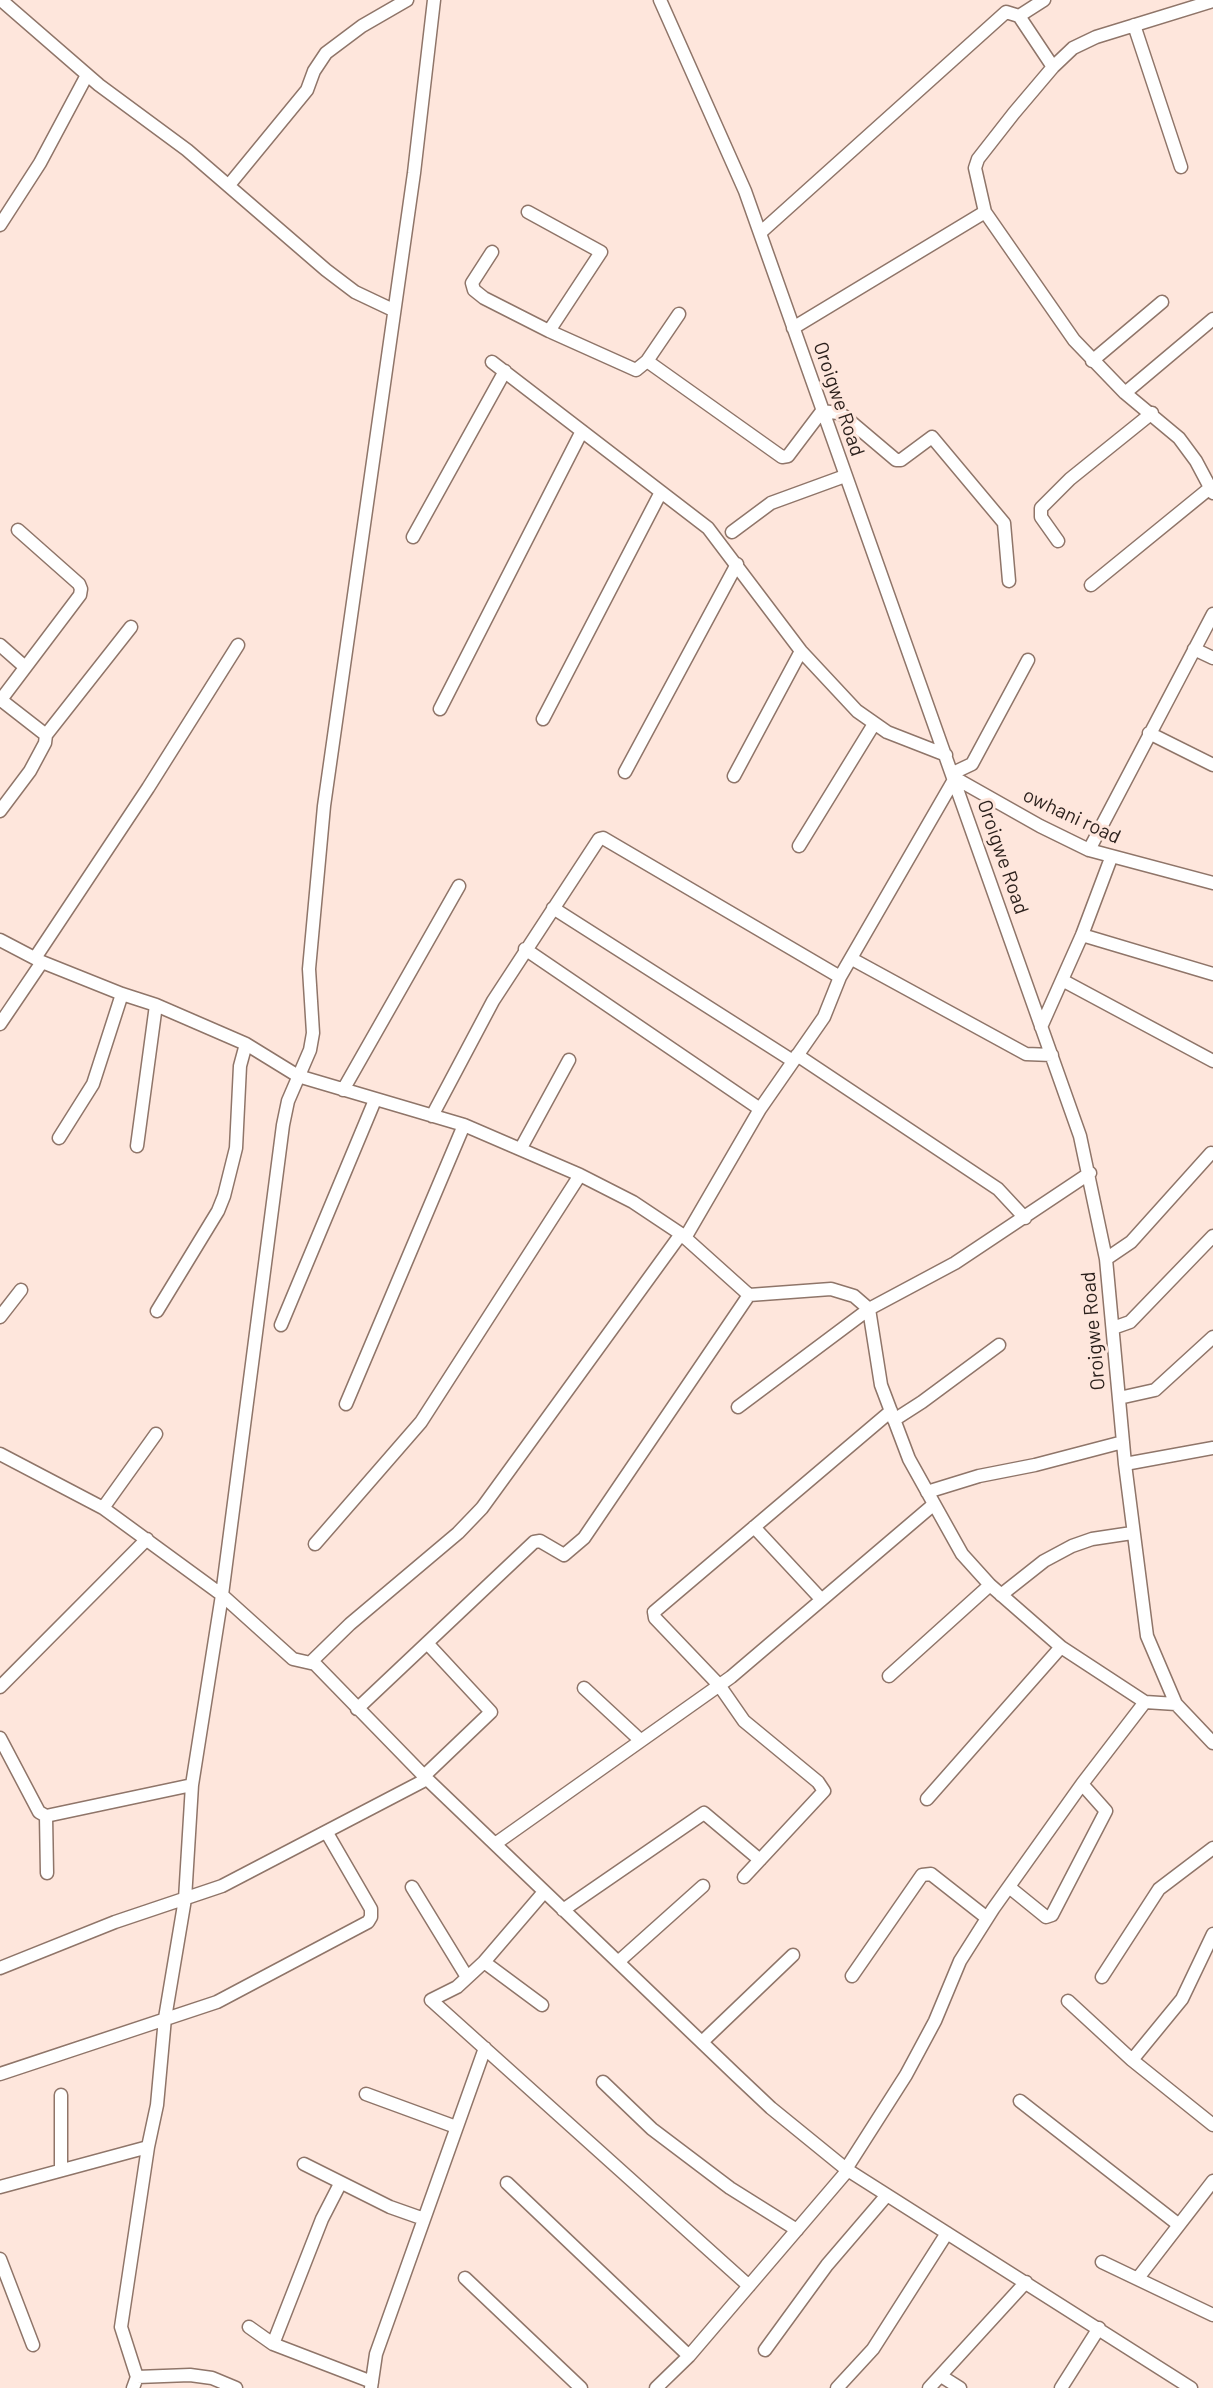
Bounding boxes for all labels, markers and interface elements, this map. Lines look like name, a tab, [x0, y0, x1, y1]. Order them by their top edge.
street label: Oroigwe Road	[808, 339, 870, 459]
street label: owhani road	[1019, 783, 1125, 849]
street label: Oroigwe Road	[972, 797, 1034, 917]
street label: Oroigwe Road	[1076, 1271, 1110, 1391]

